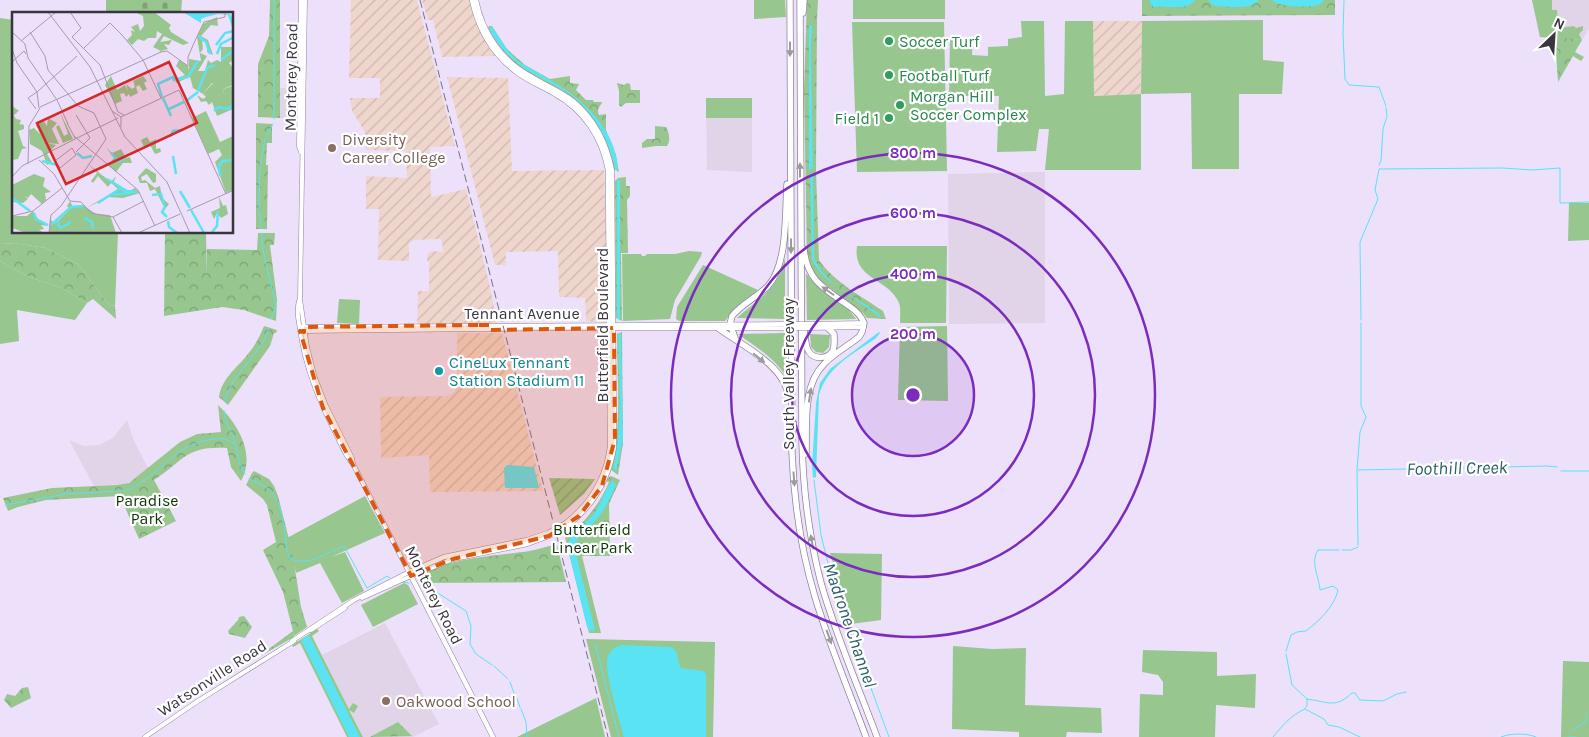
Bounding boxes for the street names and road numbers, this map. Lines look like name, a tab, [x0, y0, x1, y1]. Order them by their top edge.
street label: Monterey Road	[281, 23, 301, 131]
street label: Butterfield Boulevard	[593, 247, 612, 403]
street label: South Valley Freeway	[779, 298, 798, 450]
street label: Tennant Avenue	[464, 304, 580, 323]
street label: Monterey Road	[401, 542, 467, 648]
street label: Watsonville Road	[154, 636, 270, 720]

